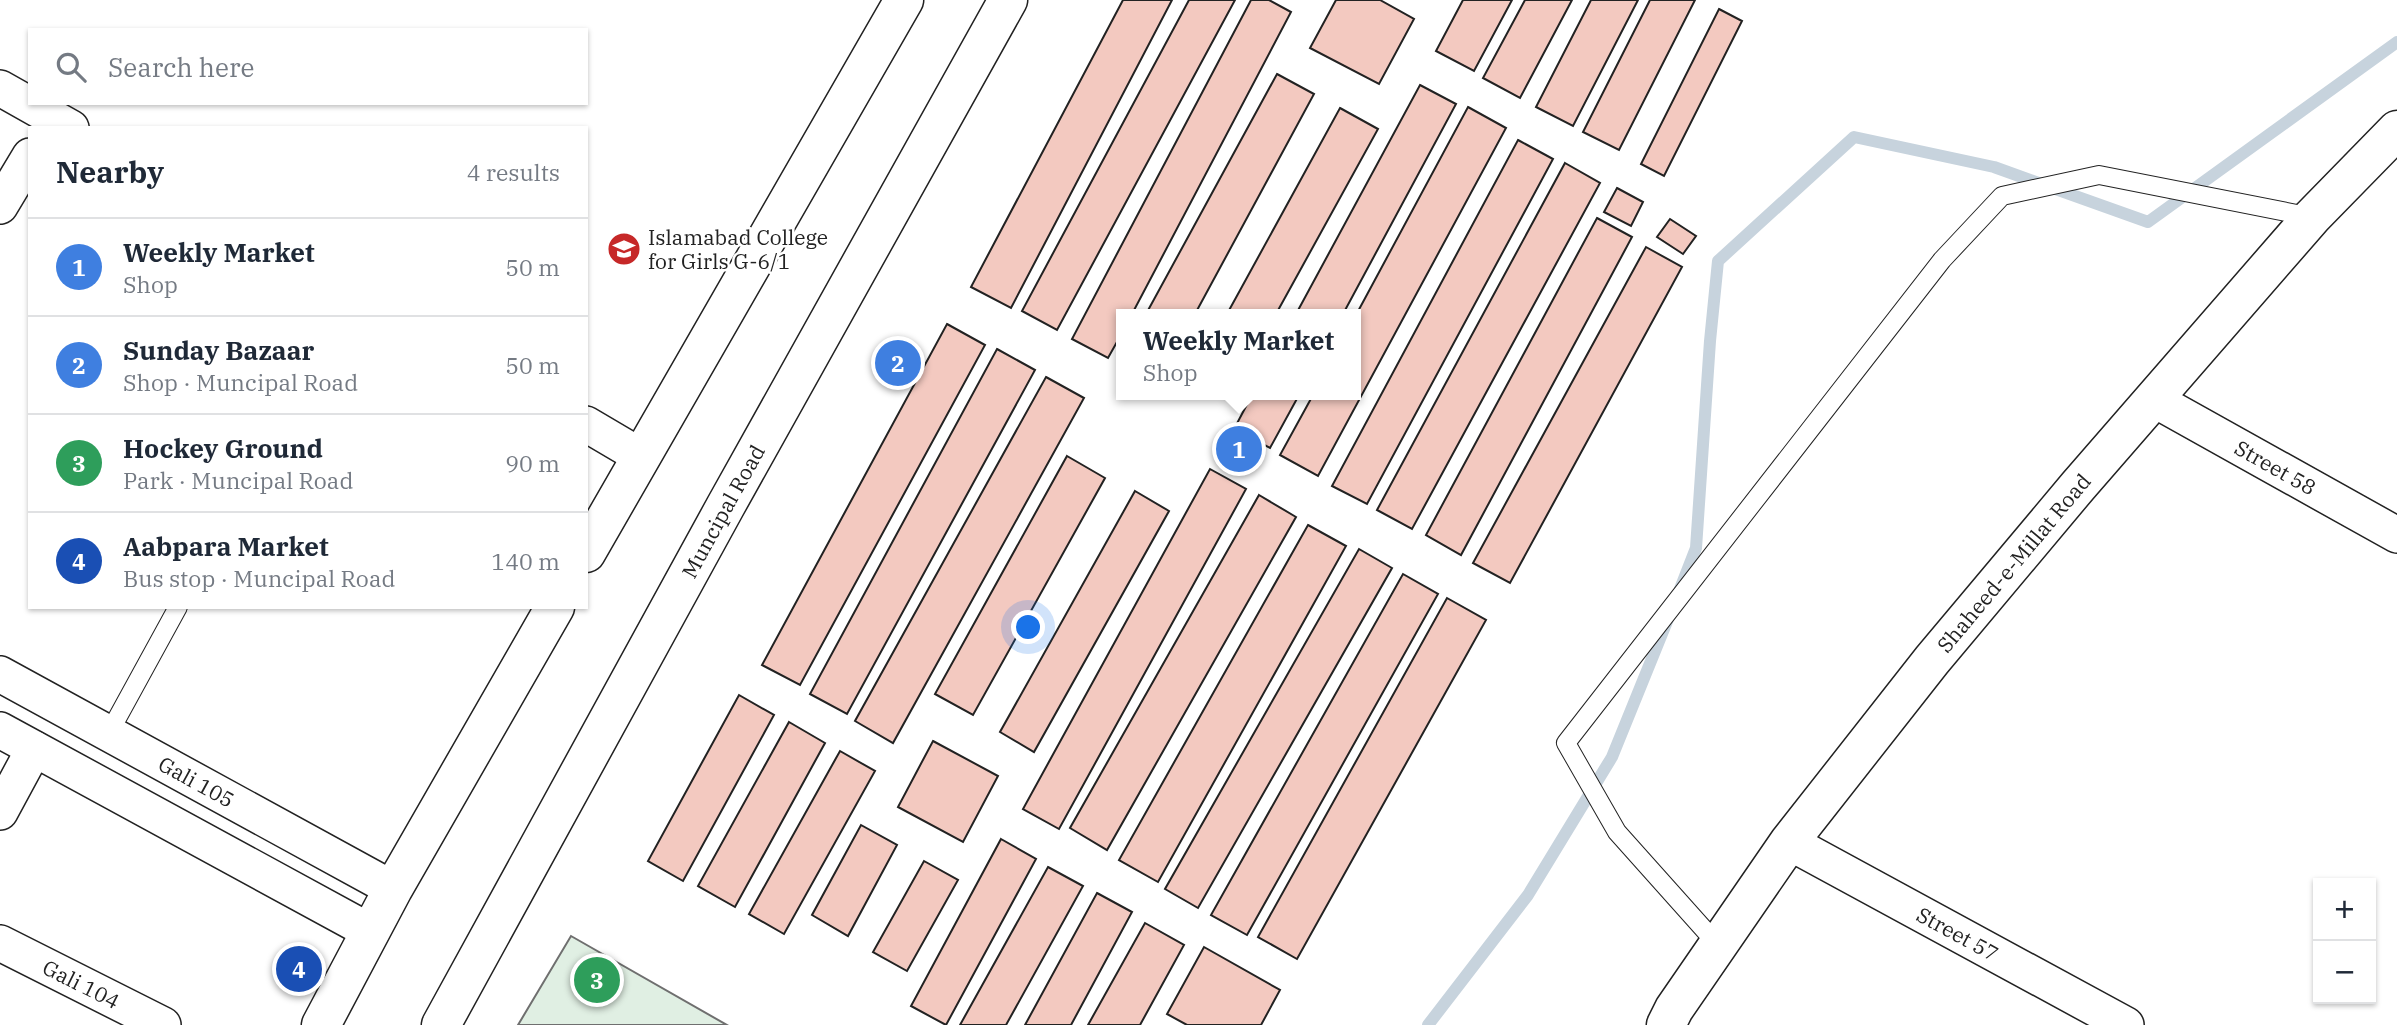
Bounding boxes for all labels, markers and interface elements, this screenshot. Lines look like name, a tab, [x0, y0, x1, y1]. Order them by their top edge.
search box	[28, 28, 588, 105]
icon: search	[52, 48, 90, 86]
text: Search here	[108, 50, 254, 84]
text: Nearby	[56, 152, 164, 191]
text: 4 results	[467, 157, 560, 187]
place label: Islamabad College for Girls G-6/1	[648, 223, 828, 275]
school or university icon: Islamabad College for Girls G-6/1	[605, 230, 643, 268]
text: Weekly Market	[123, 235, 315, 269]
text: 1	[72, 252, 86, 282]
text: 50 m	[505, 252, 560, 282]
text: Shop	[123, 269, 178, 299]
popup	[1116, 309, 1361, 400]
text: Weekly Market	[1143, 323, 1334, 357]
text: Sunday Bazaar	[123, 333, 314, 367]
pin: 2	[875, 337, 921, 389]
text: 2	[72, 350, 86, 380]
text: 50 m	[505, 350, 560, 380]
text: Shop	[1143, 357, 1198, 387]
text: Shop · Muncipal Road	[123, 367, 358, 397]
pin: 1	[1216, 423, 1262, 475]
text: Hockey Ground	[123, 431, 323, 465]
street label: Street 58	[2230, 433, 2321, 501]
street label: Muncipal Road	[675, 439, 771, 583]
text: 3	[72, 448, 86, 478]
text: 90 m	[505, 448, 560, 478]
text: Park · Muncipal Road	[123, 465, 353, 495]
street label: Shaheed-e-Millat Road	[1930, 467, 2097, 658]
text: Aabpara Market	[123, 529, 329, 563]
text: 4	[72, 546, 86, 576]
text: 140 m	[491, 546, 560, 576]
text: Bus stop · Muncipal Road	[123, 563, 395, 593]
your location	[1011, 610, 1045, 644]
street label: Gali 105	[154, 749, 239, 814]
map controls	[2313, 878, 2376, 1004]
button: +	[2313, 878, 2376, 941]
street label: Street 57	[1912, 900, 2004, 967]
button: −	[2313, 941, 2376, 1004]
pin: 4	[276, 943, 322, 995]
street label: Gali 104	[38, 953, 124, 1015]
pin: 3	[574, 954, 620, 1006]

